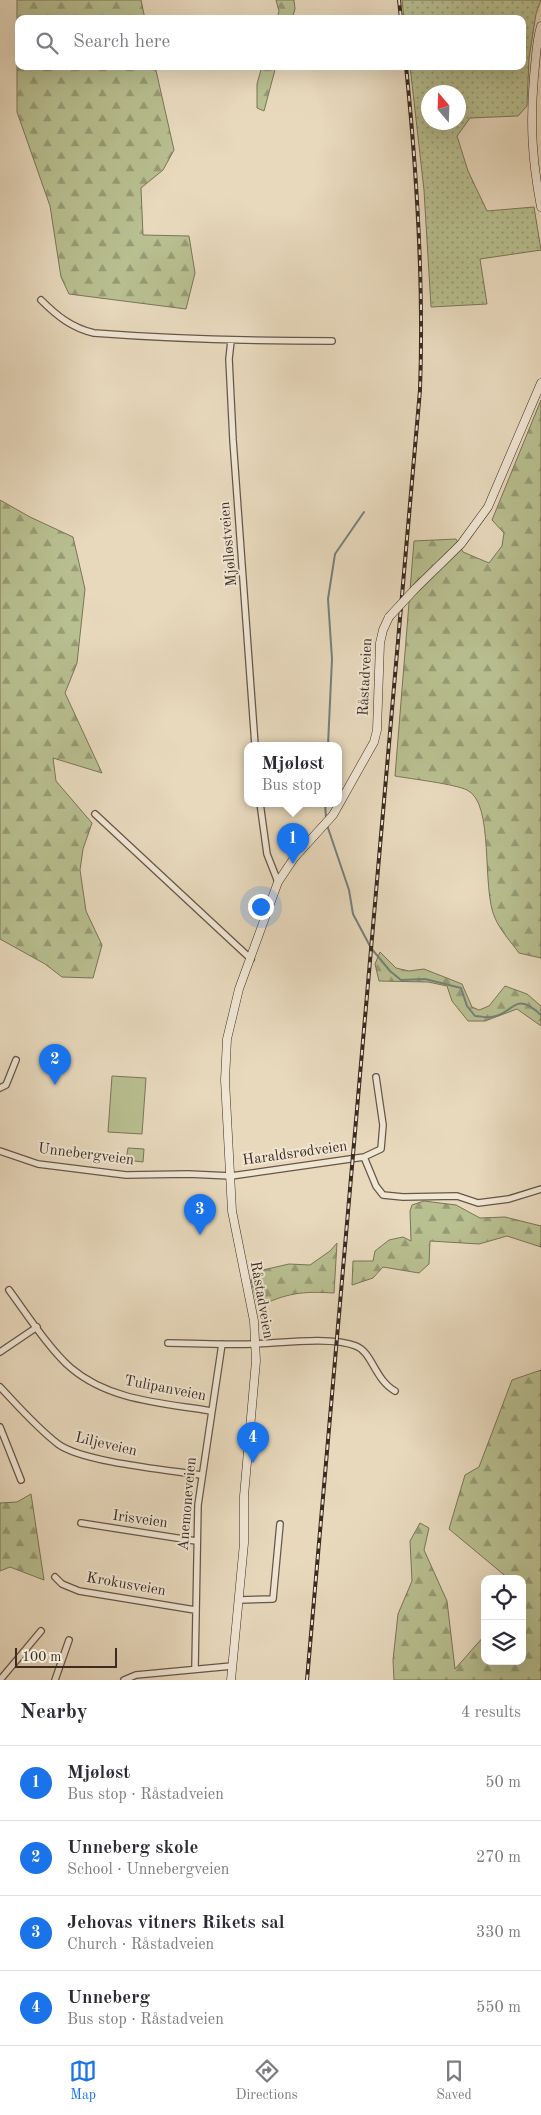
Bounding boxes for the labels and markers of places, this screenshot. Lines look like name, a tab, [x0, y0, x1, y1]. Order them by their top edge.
pin: 1	[277, 823, 309, 864]
pin: 2	[39, 1044, 71, 1085]
pin: 3	[184, 1194, 216, 1235]
pin: 4	[237, 1422, 269, 1463]

